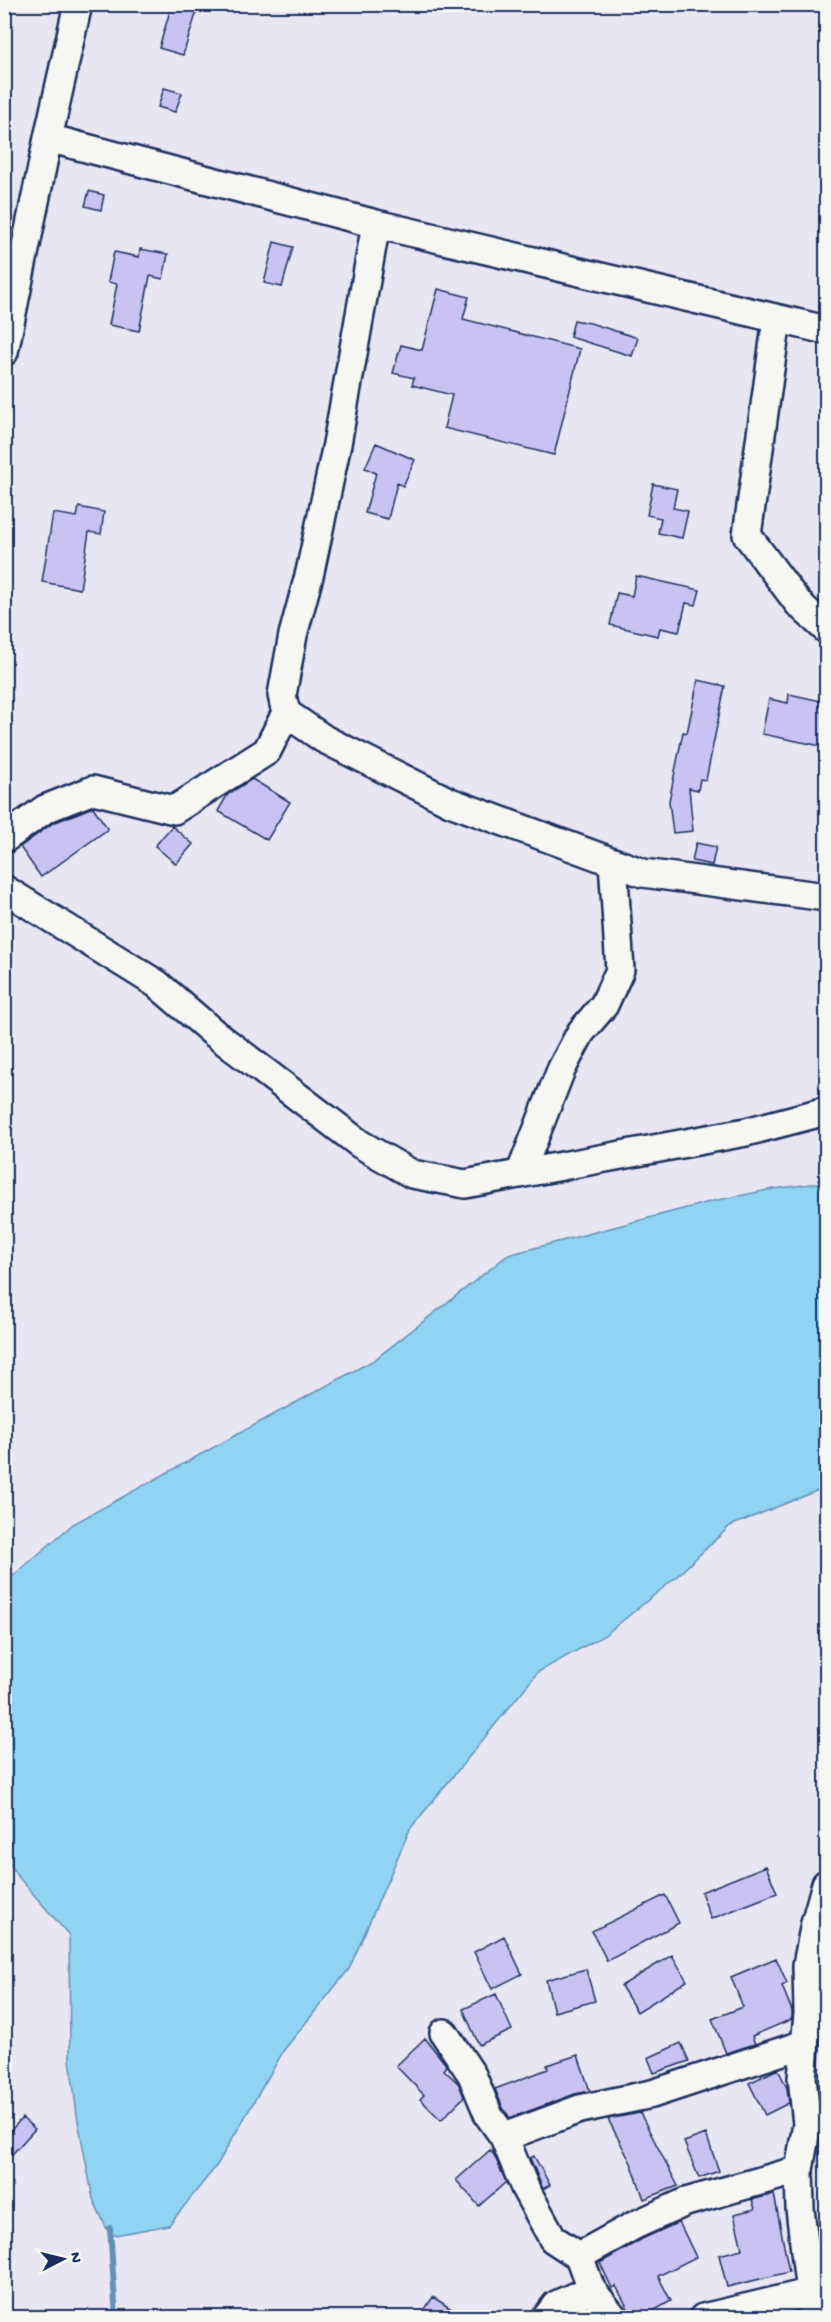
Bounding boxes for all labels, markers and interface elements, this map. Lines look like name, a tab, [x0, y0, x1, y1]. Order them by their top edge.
north arrow	[33, 2229, 93, 2289]
text: N	[64, 2251, 85, 2264]

